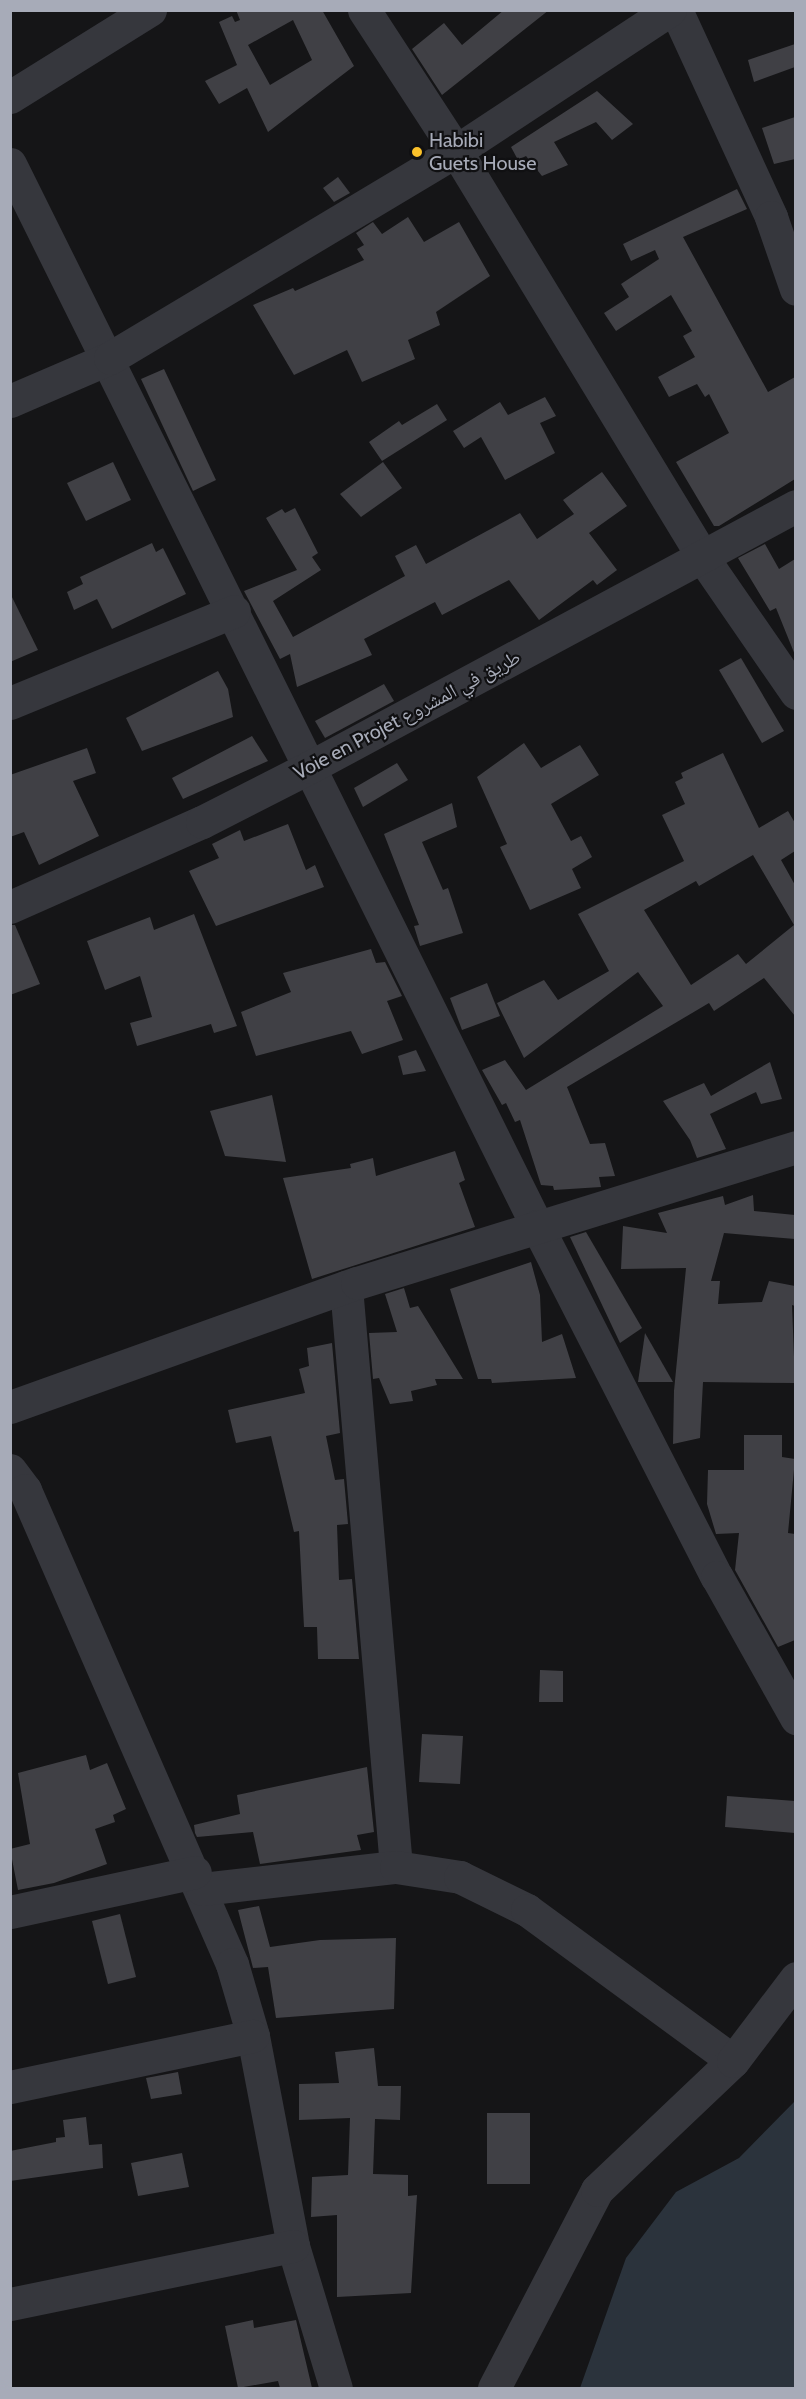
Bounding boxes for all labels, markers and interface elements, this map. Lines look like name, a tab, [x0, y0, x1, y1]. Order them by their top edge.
place label: Habibi Guets House	[429, 128, 536, 175]
marker: Habibi Guets House	[410, 145, 424, 159]
street label: Voie en Projet طريق في المشروع	[290, 645, 524, 785]

